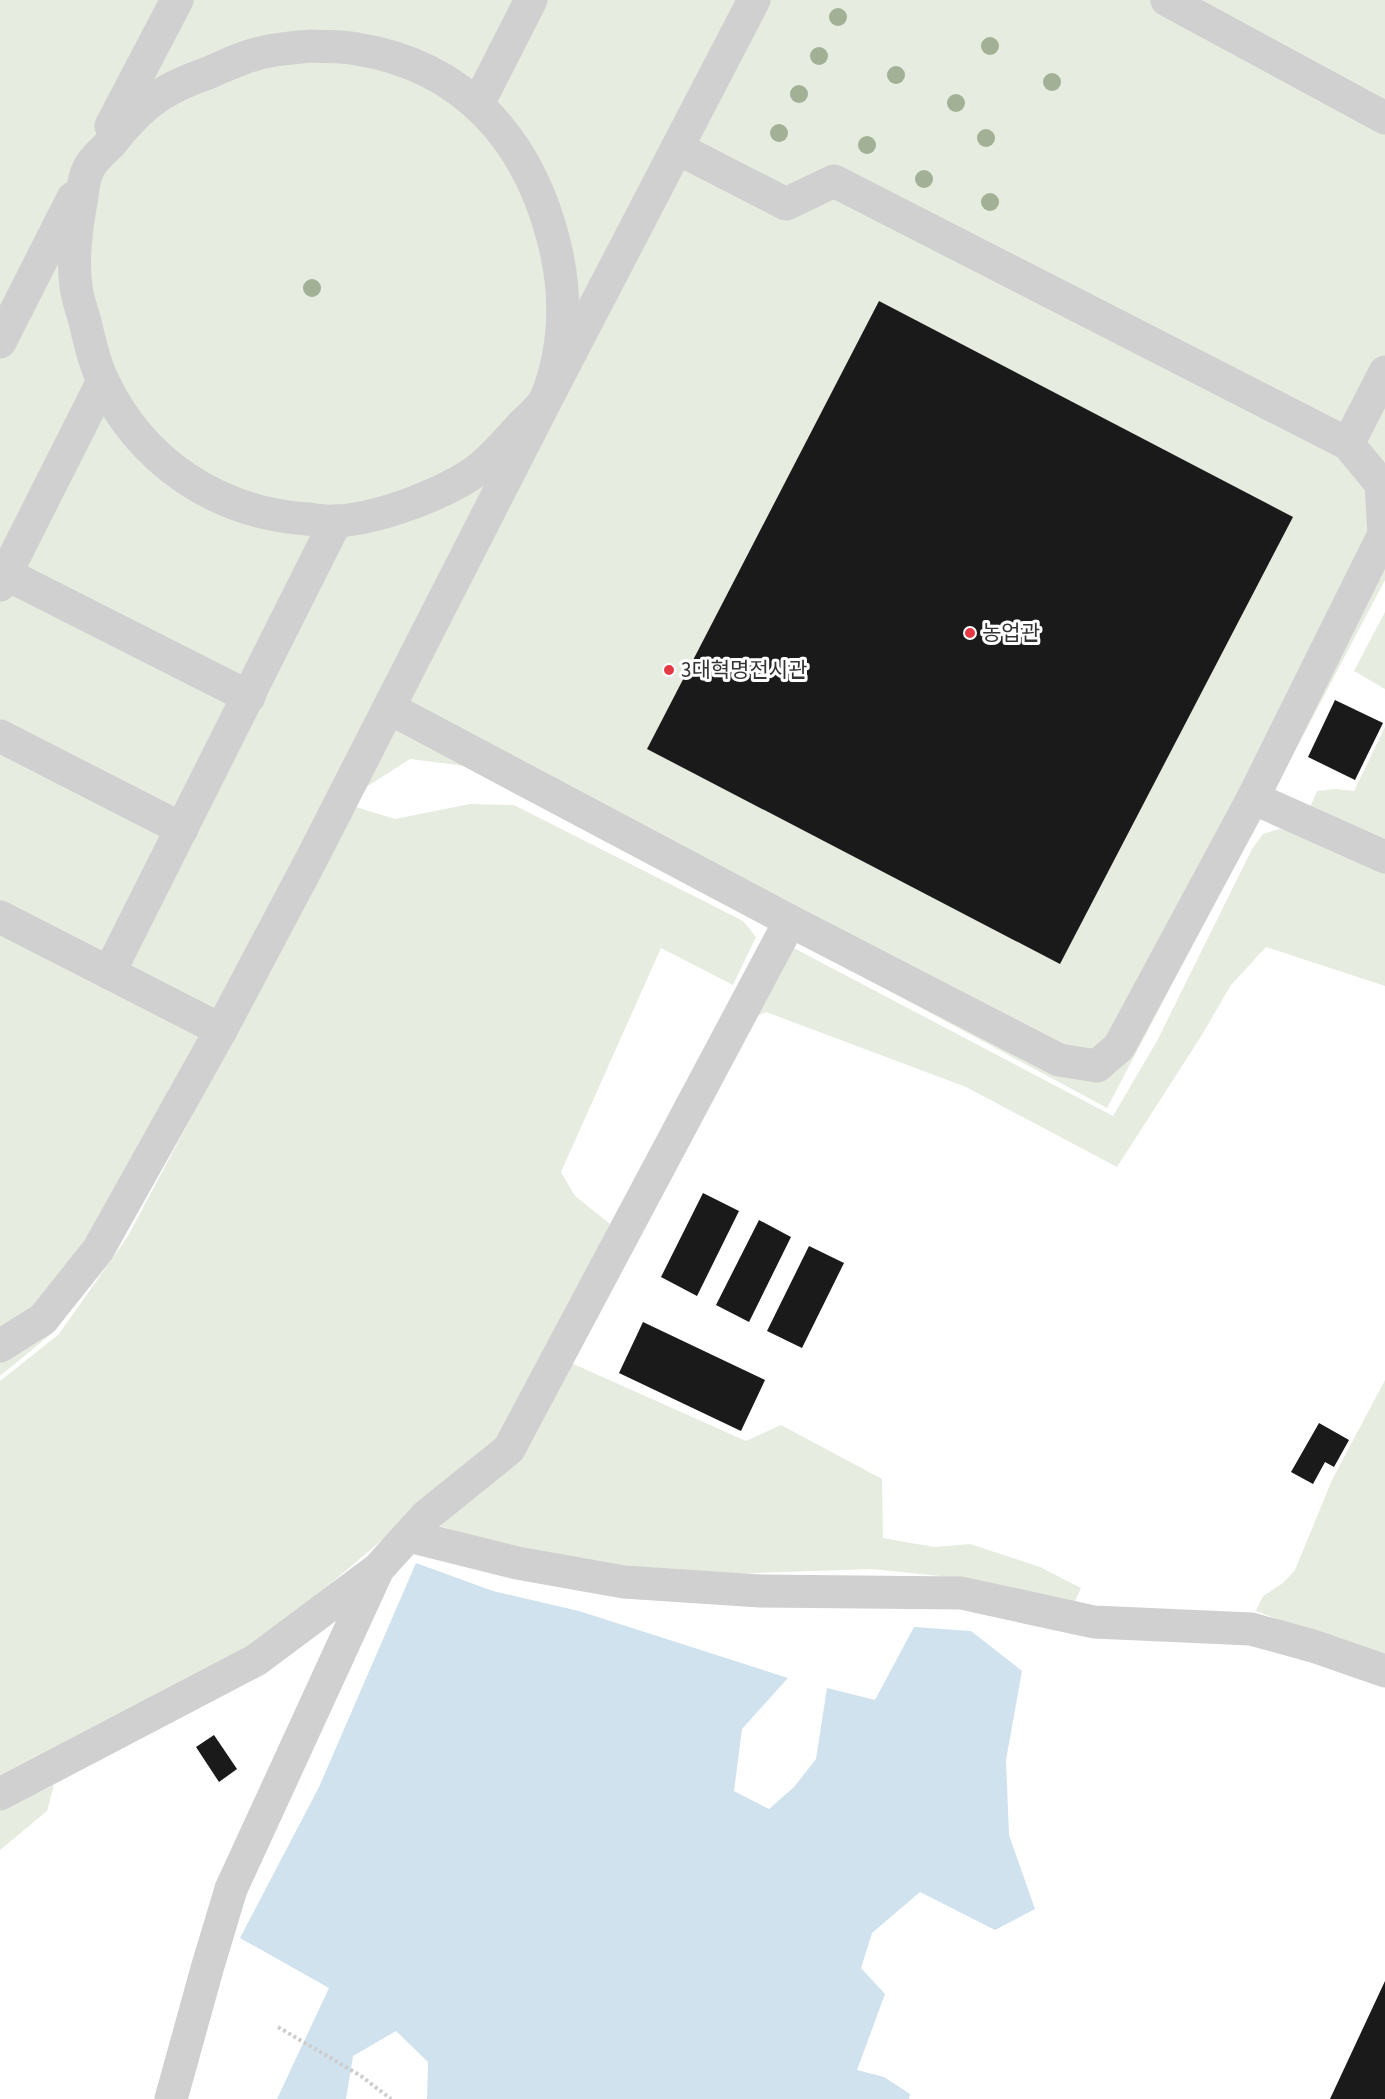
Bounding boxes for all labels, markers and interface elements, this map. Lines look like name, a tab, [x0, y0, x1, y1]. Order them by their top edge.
place label: 농업관	[982, 618, 1040, 648]
marker: 농업관	[963, 626, 977, 640]
place label: 3대혁명전시관	[681, 655, 807, 685]
marker: 3대혁명전시관	[662, 663, 676, 677]

